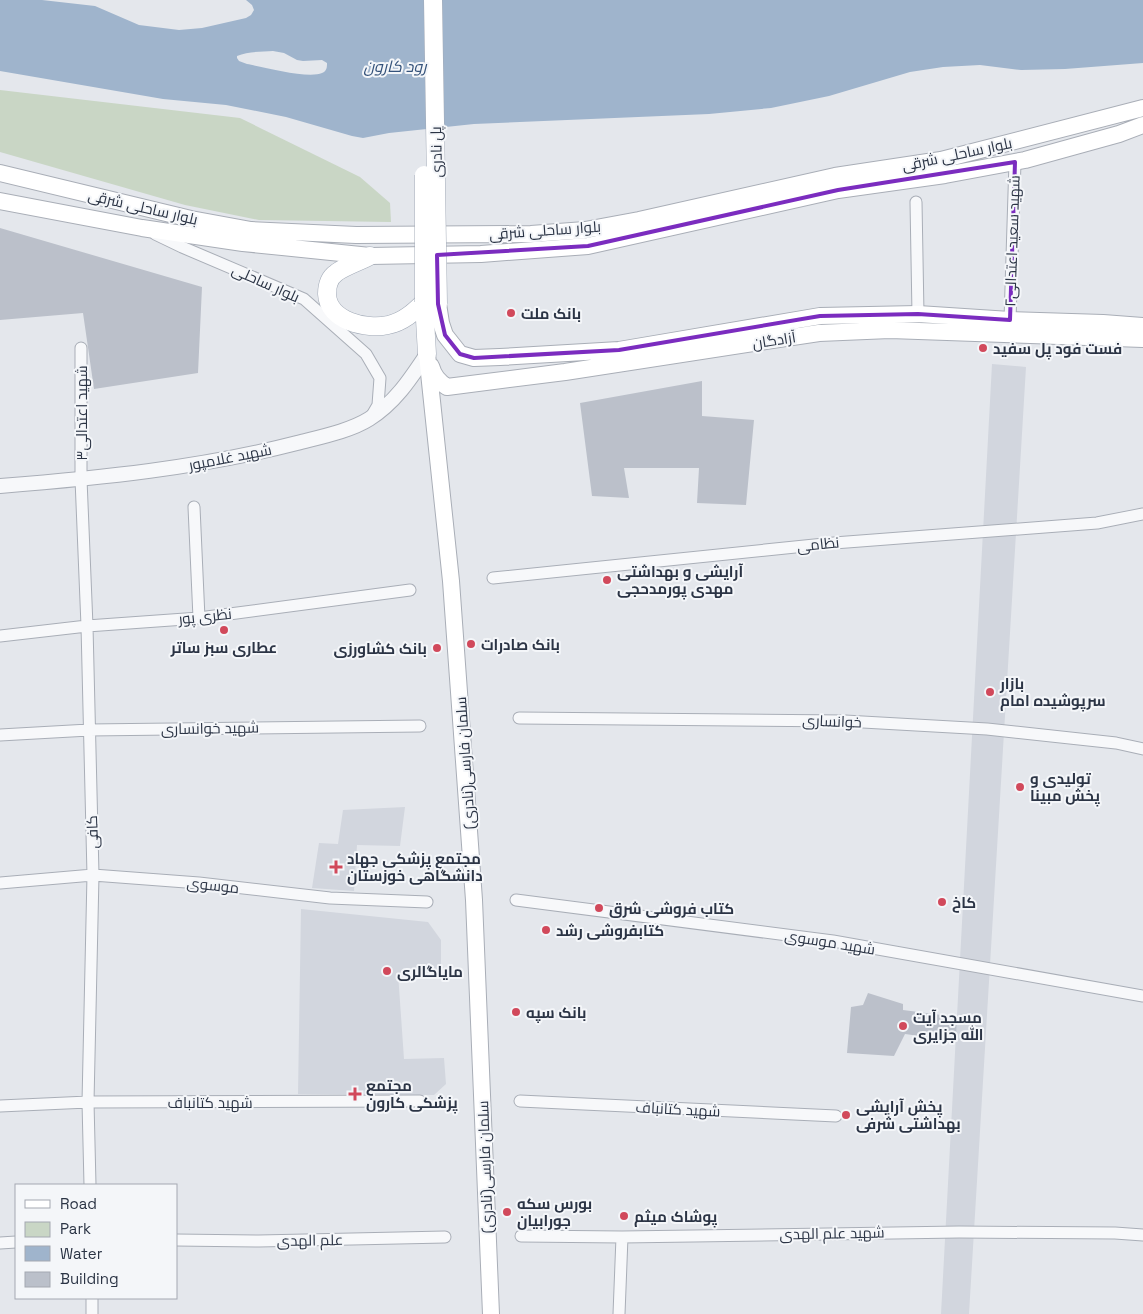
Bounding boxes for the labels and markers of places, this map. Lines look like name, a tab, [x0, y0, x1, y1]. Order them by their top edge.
place label: بانک ملت	[521, 304, 581, 323]
marker: بانک ملت	[505, 307, 517, 319]
place label: فست فود پل سفید	[993, 339, 1122, 360]
marker: فست فود پل سفید	[977, 342, 989, 354]
place label: آرایشی و بهداشتی مهدی پورمدحجی	[617, 562, 743, 600]
marker: آرایشی و بهداشتی مهدی پورمدحجی	[601, 574, 613, 586]
marker: عطاری سبز ساتر	[218, 624, 230, 636]
place label: بانک صادرات	[481, 635, 560, 654]
place label: عطاری سبز ساتر	[170, 638, 277, 657]
marker: بانک صادرات	[465, 638, 477, 650]
place label: بانک کشاورزی	[333, 639, 427, 658]
marker: بانک کشاورزی	[431, 642, 443, 654]
place label: بازار سرپوشیده امام	[999, 674, 1106, 712]
marker: بازار سرپوشیده امام	[984, 686, 996, 698]
place label: تولیدی و پخش مبینا	[1030, 769, 1101, 807]
marker: تولیدی و پخش مبینا	[1014, 781, 1026, 793]
place label: مجتمع پزشکی جهاد دانشگاهی خوزستان	[347, 849, 483, 885]
marker: مجتمع پزشکی جهاد دانشگاهی خوزستان	[329, 860, 343, 874]
place label: کاخ	[952, 893, 976, 913]
marker: کاخ	[936, 896, 948, 908]
place label: کتاب فروشی شرق	[609, 899, 734, 918]
marker: کتاب فروشی شرق	[593, 902, 605, 914]
place label: کتابفروشی رشد	[556, 921, 664, 940]
marker: کتابفروشی رشد	[540, 924, 552, 936]
place label: مایاگالری	[397, 962, 463, 981]
marker: مایاگالری	[381, 965, 393, 977]
place label: بانک سپه	[526, 1003, 586, 1023]
marker: بانک سپه	[510, 1006, 522, 1018]
place label: مسجد آیت الله جزایری	[913, 1008, 984, 1044]
marker: مسجد آیت الله جزایری	[897, 1020, 909, 1032]
place label: مجتمع پزشکی کارون	[366, 1076, 458, 1114]
marker: مجتمع پزشکی کارون	[348, 1087, 362, 1101]
place label: پخش آرایشی بهداشتی شرفی	[856, 1097, 961, 1133]
marker: پخش آرایشی بهداشتی شرفی	[840, 1109, 852, 1121]
place label: بورس سکه جورابیان	[517, 1194, 592, 1230]
marker: بورس سکه جورابیان	[501, 1206, 513, 1218]
place label: پوشاک میثم	[634, 1207, 718, 1228]
marker: پوشاک میثم	[618, 1210, 630, 1222]

